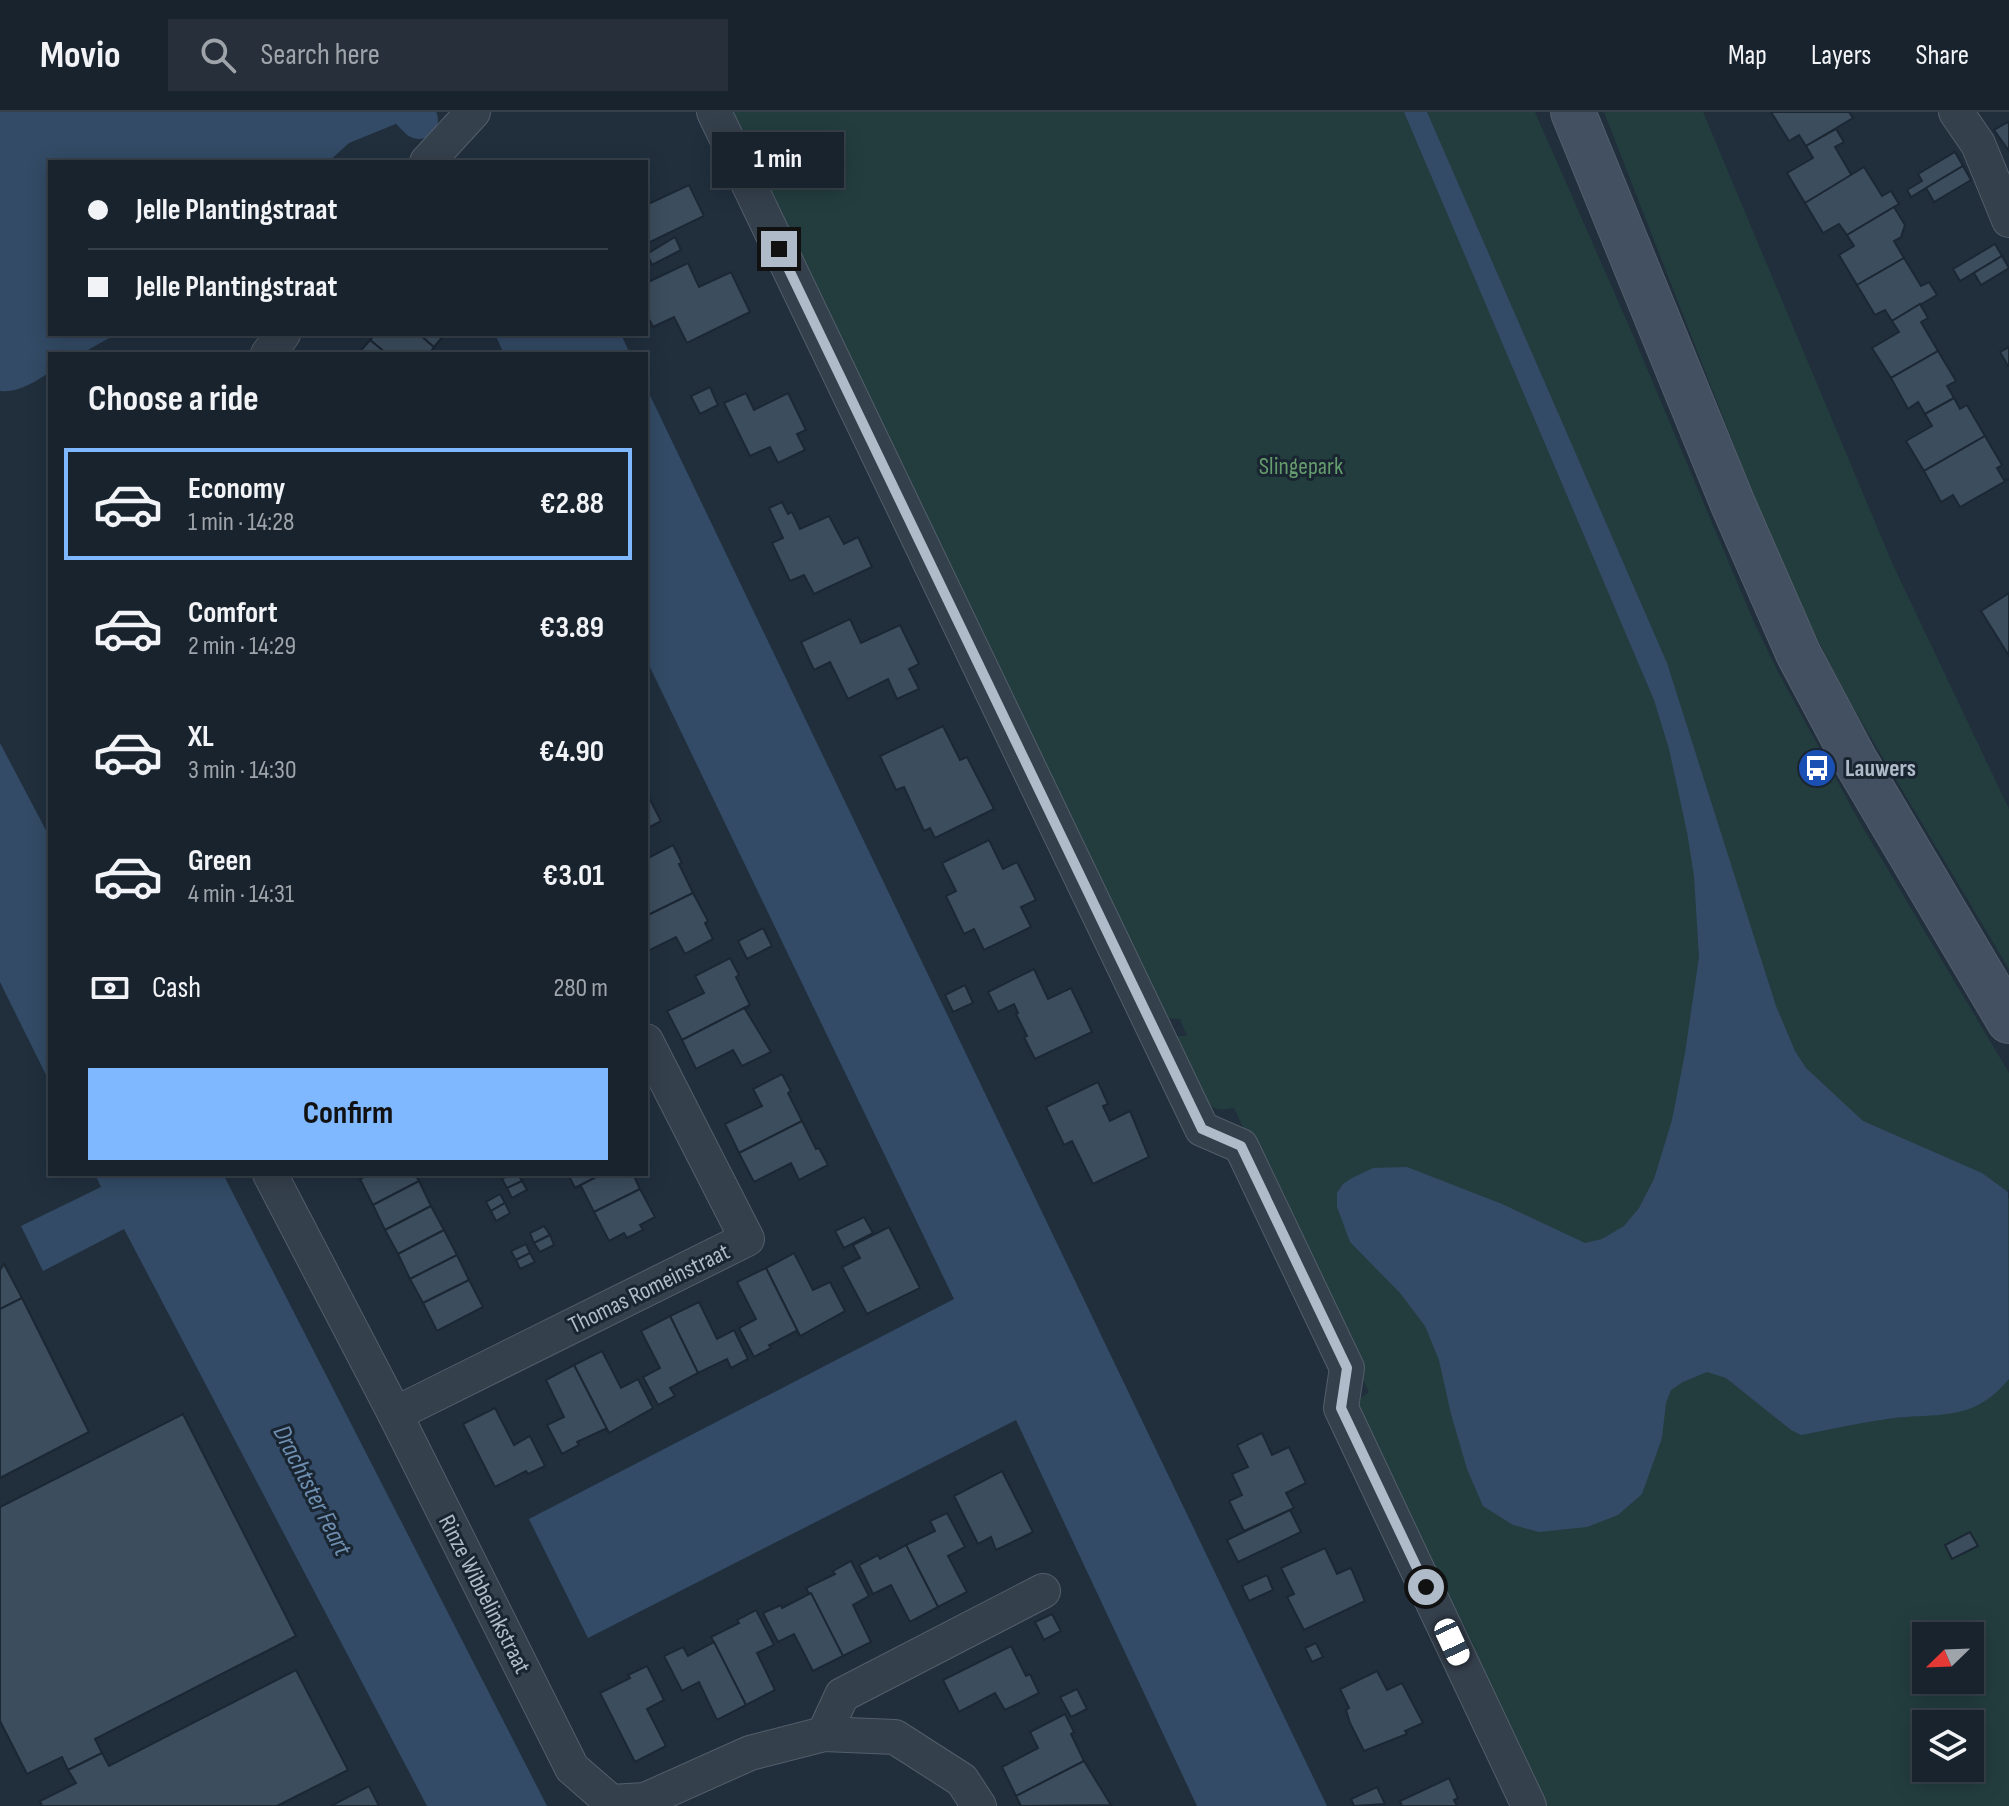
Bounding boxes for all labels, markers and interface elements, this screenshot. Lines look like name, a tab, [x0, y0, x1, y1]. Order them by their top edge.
search box	[168, 19, 728, 91]
text: Movio	[40, 33, 120, 78]
icon: search	[196, 33, 240, 77]
text: Search here	[260, 37, 380, 73]
text: Map	[1728, 39, 1767, 72]
text: Layers	[1811, 39, 1871, 72]
text: Share	[1915, 39, 1969, 72]
callout: 1 min	[713, 133, 845, 189]
text: 1 min	[754, 144, 802, 175]
text: Jelle Plantingstraat	[136, 192, 337, 228]
route end	[761, 231, 797, 267]
text: Jelle Plantingstraat	[136, 269, 337, 305]
text: Choose a ride	[88, 378, 259, 421]
park label: Slingepark	[1259, 452, 1343, 481]
icon: car	[92, 468, 164, 540]
text: Economy	[188, 471, 285, 507]
text: €2.88	[540, 486, 604, 522]
text: 1 min · 14:28	[188, 507, 294, 538]
icon: car	[92, 592, 164, 664]
text: Comfort	[188, 595, 278, 631]
text: €3.89	[540, 610, 604, 646]
text: 2 min · 14:29	[188, 631, 296, 662]
icon: car	[92, 716, 164, 788]
text: XL	[188, 719, 214, 755]
text: €4.90	[539, 734, 604, 770]
bus stop icon: Lauwers	[1796, 747, 1838, 789]
place label: Lauwers	[1845, 754, 1916, 783]
text: 3 min · 14:30	[188, 755, 297, 786]
icon: car	[92, 840, 164, 912]
text: Green	[188, 843, 252, 879]
text: €3.01	[543, 858, 604, 894]
text: 4 min · 14:31	[188, 879, 294, 910]
icon: cash	[88, 966, 132, 1010]
text: Cash	[152, 970, 201, 1006]
text: 280 m	[553, 973, 608, 1004]
button: Confirm	[88, 1068, 608, 1160]
street label: Thomas Romeinstraat	[564, 1237, 735, 1340]
water label: Drachtster Feart	[266, 1420, 358, 1562]
street label: Rinze Wibbelinkstraat	[432, 1510, 537, 1678]
route start	[1408, 1569, 1444, 1605]
car	[1431, 1615, 1473, 1669]
north arrow	[1912, 1622, 1984, 1694]
map controls	[1912, 1622, 1984, 1782]
button: layers	[1912, 1710, 1984, 1782]

